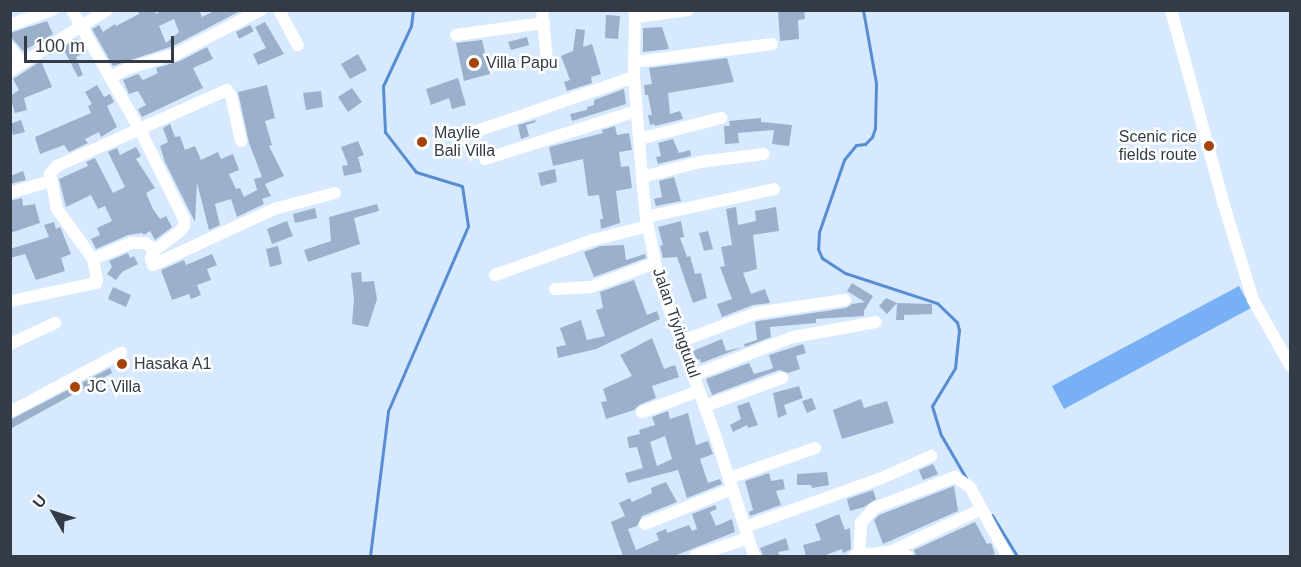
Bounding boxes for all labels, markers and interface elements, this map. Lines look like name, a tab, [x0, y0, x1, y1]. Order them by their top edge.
scale bar	[27, 24, 177, 62]
text: 100 m	[35, 36, 85, 56]
place label: Villa Papu	[486, 53, 558, 73]
marker: Villa Papu	[467, 56, 481, 70]
place label: Maylie Bali Villa	[434, 123, 495, 161]
place label: Scenic rice fields route	[1119, 127, 1197, 165]
marker: Maylie Bali Villa	[415, 135, 429, 149]
marker: Scenic rice fields route	[1202, 139, 1216, 153]
street label: Jalan Tiyingtutul	[648, 265, 704, 381]
place label: Hasaka A1	[134, 354, 212, 374]
marker: Hasaka A1	[115, 357, 129, 371]
place label: JC Villa	[87, 377, 141, 397]
marker: JC Villa	[68, 380, 82, 394]
north arrow	[24, 483, 84, 543]
text: U	[29, 492, 50, 511]

